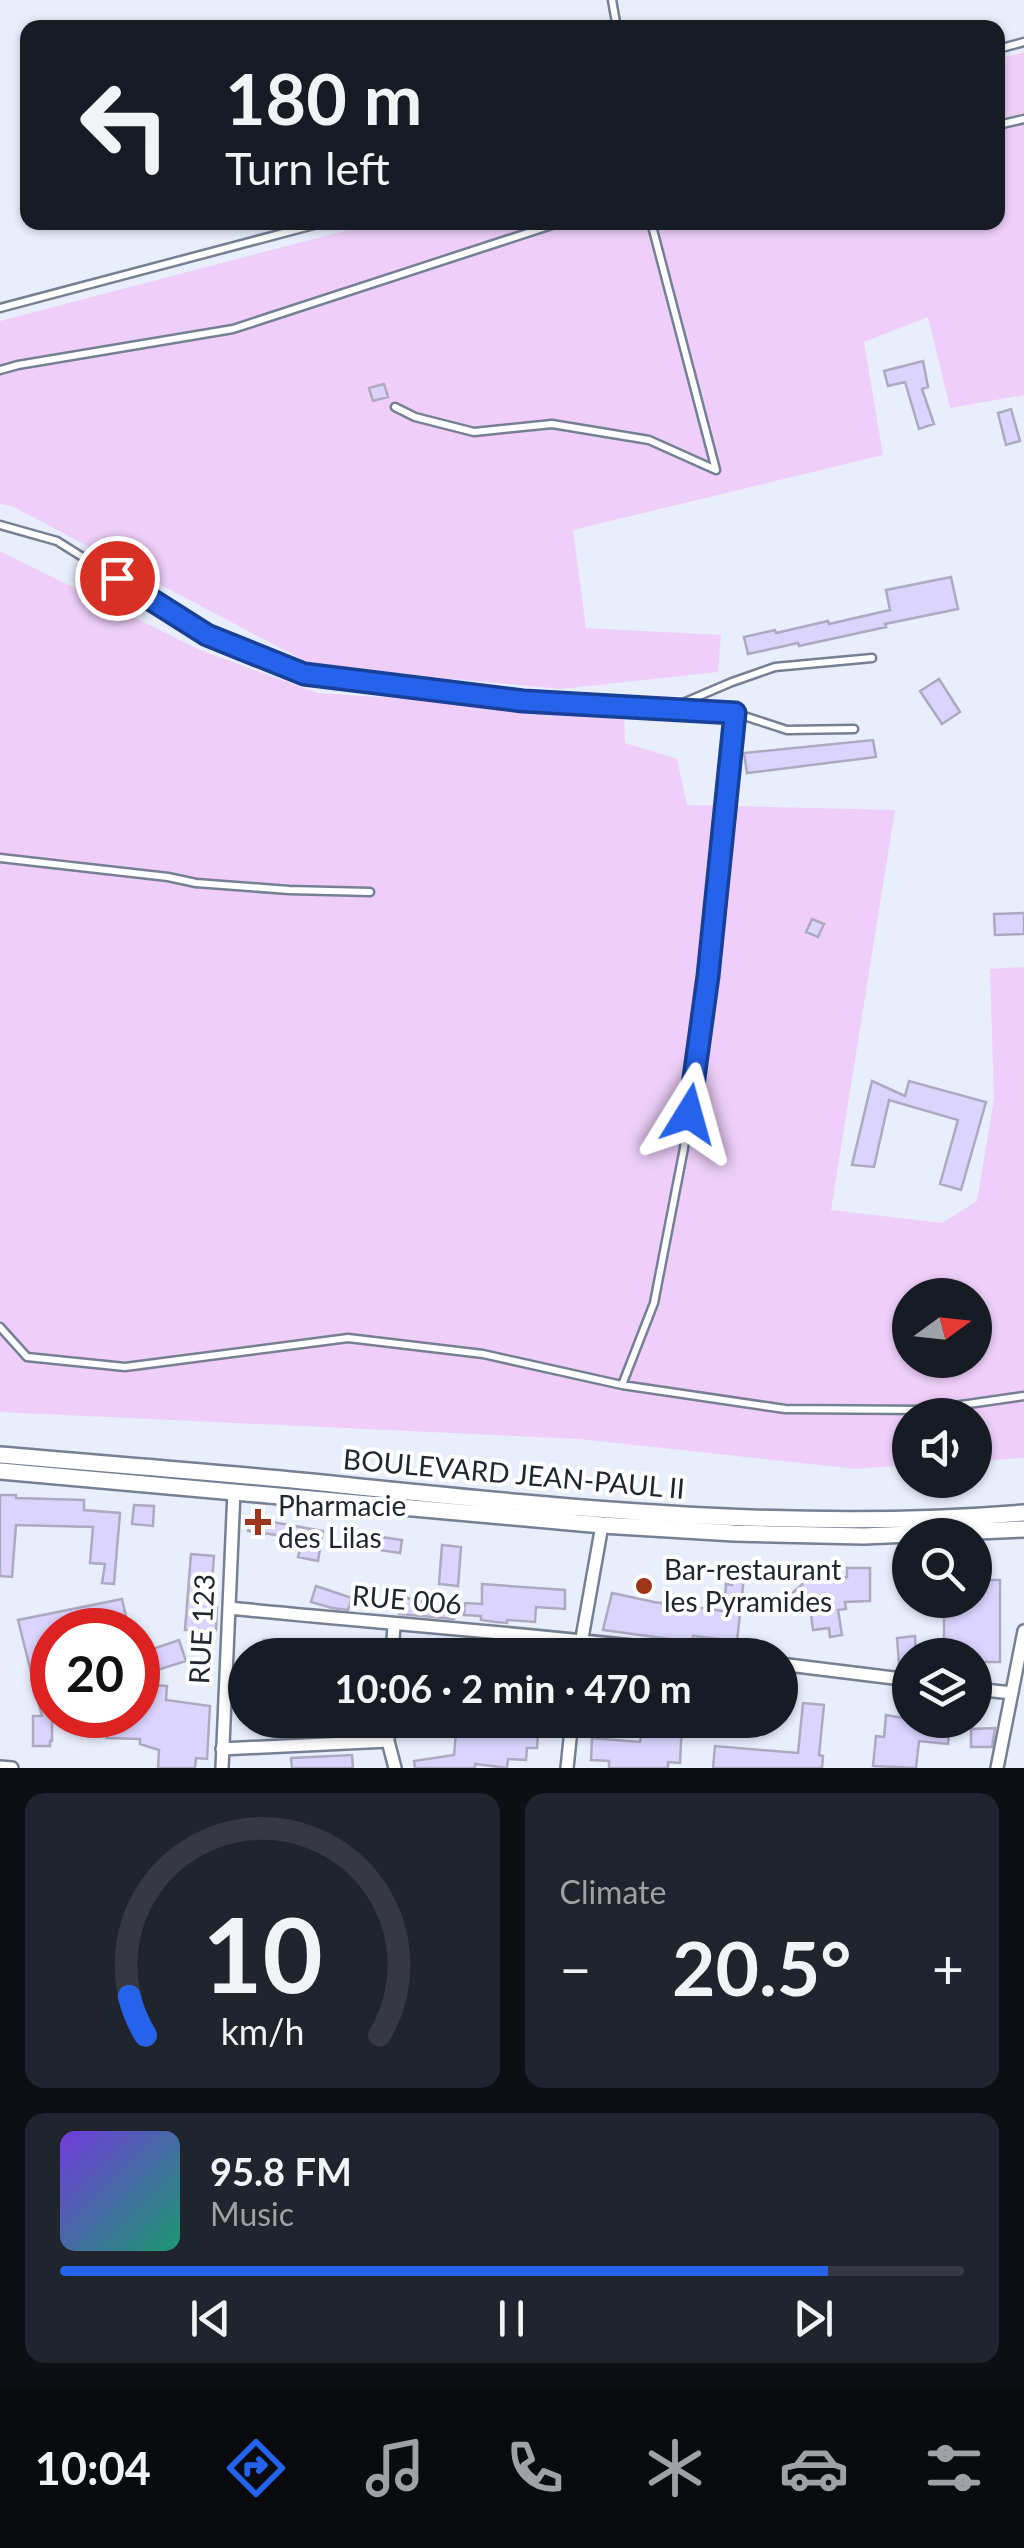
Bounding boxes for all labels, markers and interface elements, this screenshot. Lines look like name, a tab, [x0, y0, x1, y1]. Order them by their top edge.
text: 180 m	[225, 56, 422, 140]
icon: left	[60, 60, 190, 190]
text: Turn left	[225, 141, 390, 195]
pin	[75, 536, 160, 621]
icon: arrive	[90, 551, 145, 606]
position arrow	[637, 1062, 741, 1166]
north arrow	[892, 1278, 992, 1378]
map controls	[892, 1278, 992, 1738]
button: sound	[892, 1398, 992, 1498]
street label: BOULEVARD JEAN-PAUL II	[342, 1441, 686, 1505]
place label: Pharmacie des Lilas	[278, 1488, 406, 1554]
marker: Pharmacie des Lilas	[247, 1511, 269, 1533]
button: search	[892, 1518, 992, 1618]
place label: Bar-restaurant les Pyramides	[664, 1552, 841, 1618]
street label: RUE 123	[181, 1573, 221, 1685]
marker: Bar-restaurant les Pyramides	[633, 1575, 655, 1597]
street label: RUE 006	[351, 1577, 463, 1621]
speed limit sign: 20	[30, 1608, 160, 1738]
button: layers	[892, 1638, 992, 1738]
text: 10:06 · 2 min · 470 m	[334, 1665, 692, 1711]
text: Climate	[560, 1872, 666, 1911]
text: 10	[202, 1890, 323, 2015]
text: 20.5°	[672, 1922, 851, 2012]
text: −	[560, 1935, 591, 2001]
text: +	[932, 1935, 964, 2001]
text: km/h	[220, 2010, 304, 2053]
text: 95.8 FM	[210, 2148, 352, 2194]
text: Music	[210, 2194, 294, 2233]
icon: previous	[183, 2291, 238, 2346]
icon: pause	[484, 2291, 539, 2346]
icon: next	[786, 2291, 841, 2346]
icon: directions	[221, 2433, 291, 2503]
icon: music	[360, 2433, 430, 2503]
icon: phone	[500, 2433, 570, 2503]
icon: climate	[640, 2433, 710, 2503]
icon: car	[779, 2433, 849, 2503]
icon: filters	[919, 2433, 989, 2503]
text: 10:04	[35, 2441, 151, 2495]

